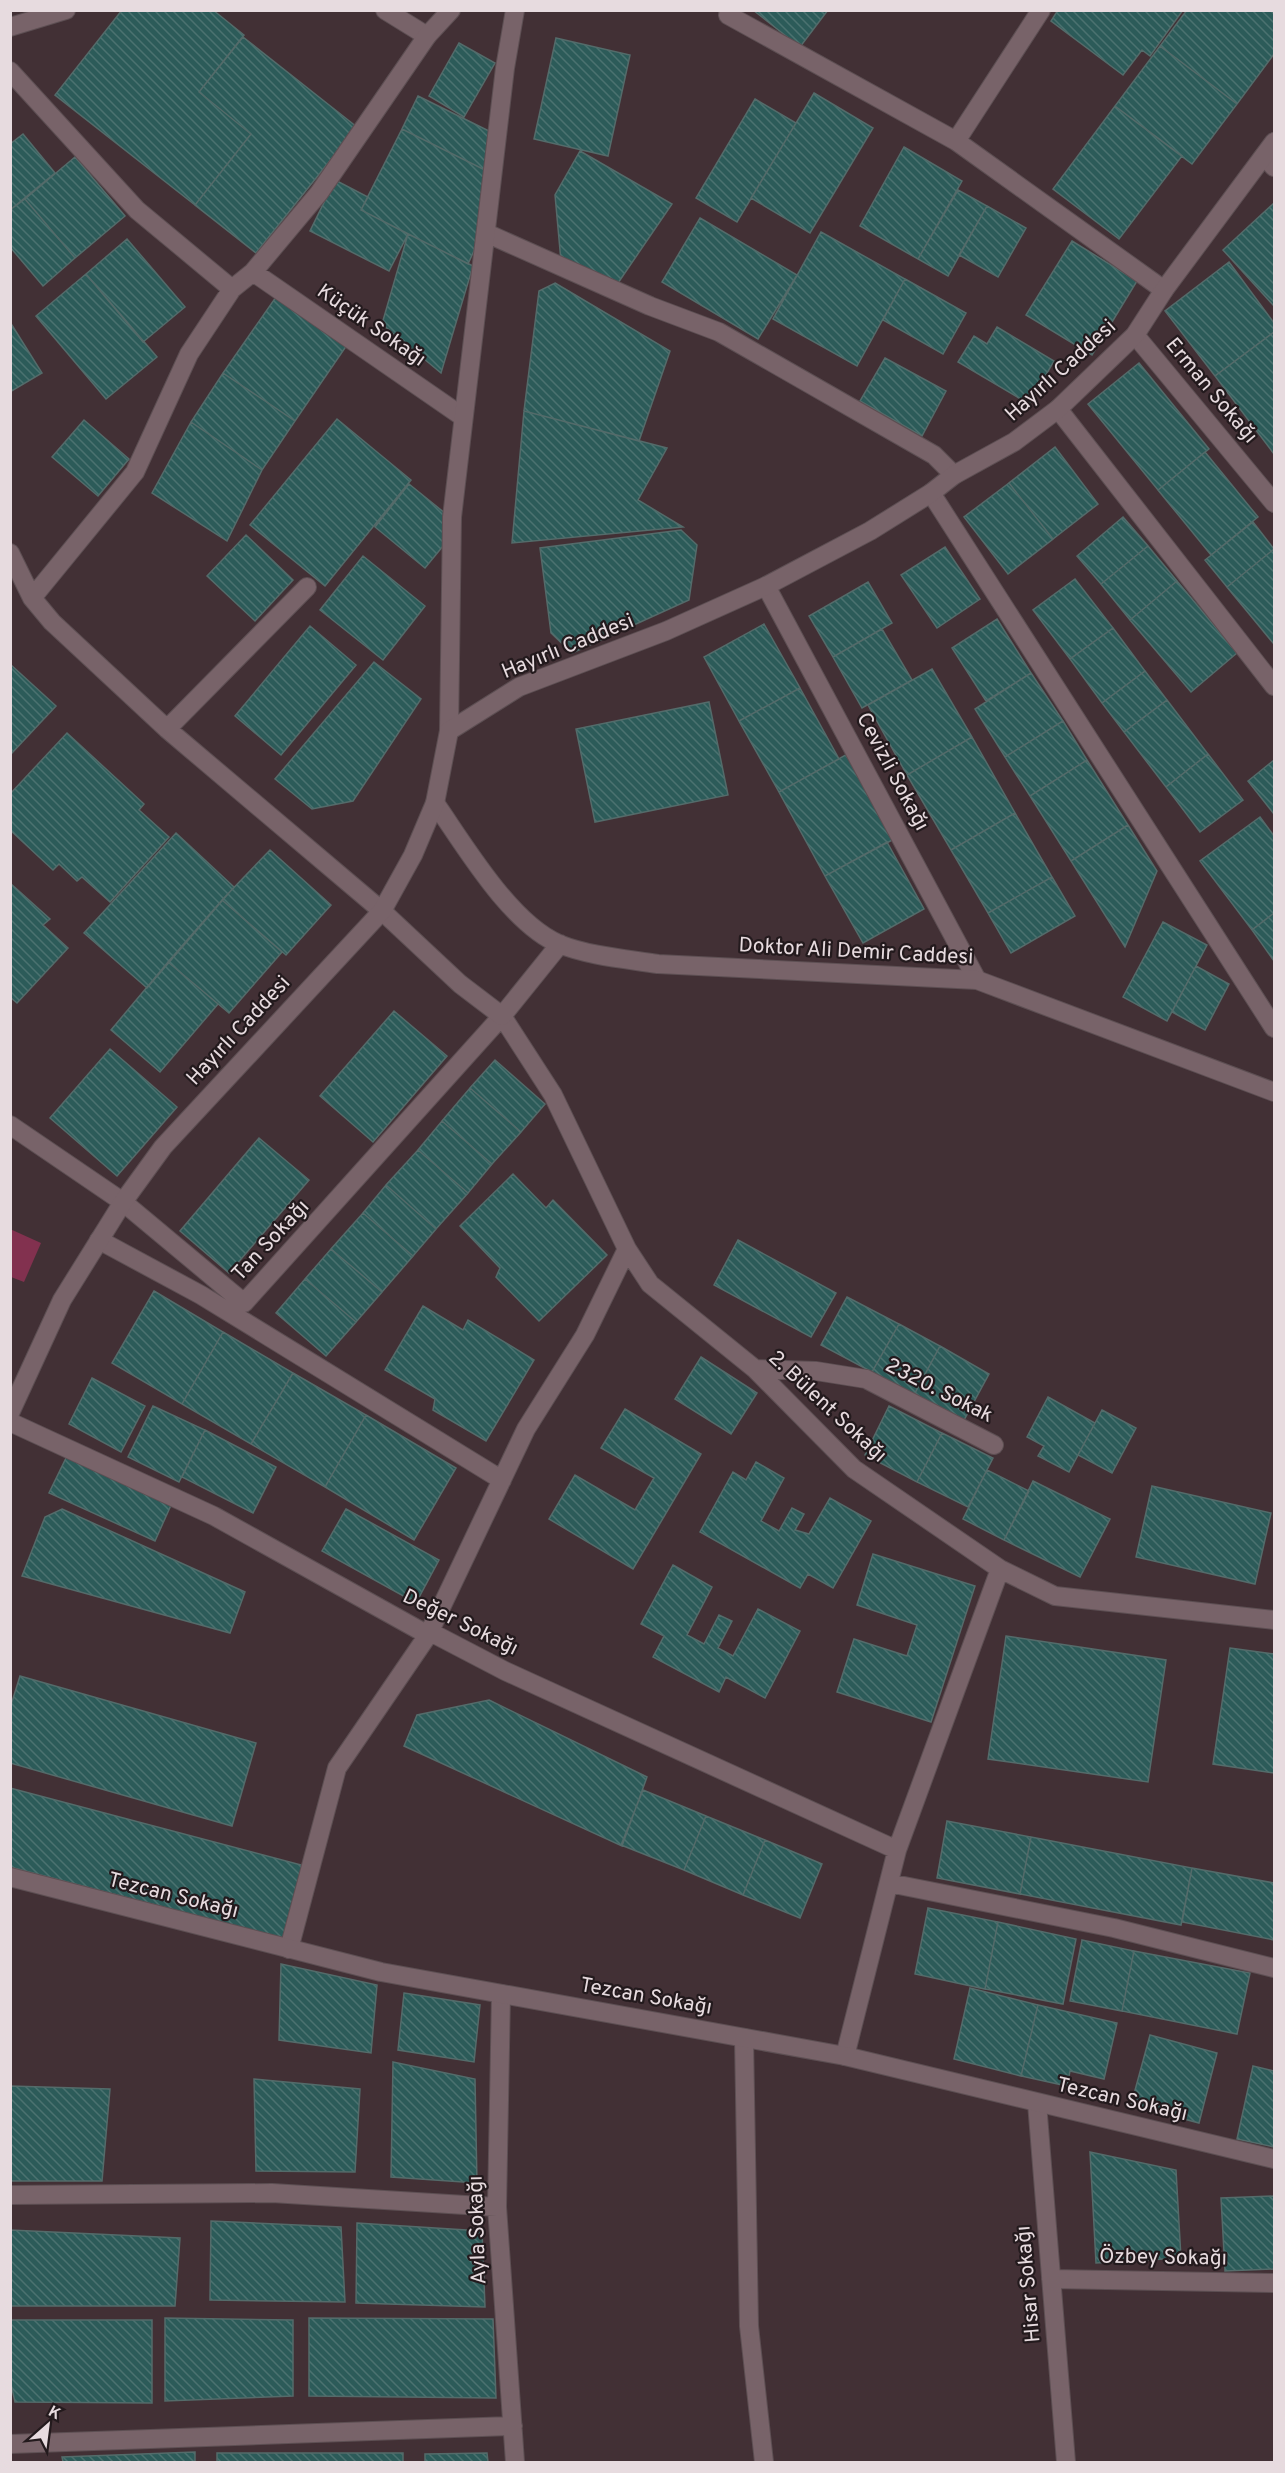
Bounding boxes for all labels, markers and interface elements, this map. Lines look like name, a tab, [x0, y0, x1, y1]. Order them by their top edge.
street label: Küçük Sokağı	[311, 279, 431, 373]
street label: Hayırlı Caddesi	[1000, 314, 1122, 428]
street label: Erman Sokağı	[1159, 333, 1263, 449]
street label: Hayırlı Caddesi	[498, 608, 638, 686]
street label: Cevizli Sokağı	[850, 708, 934, 836]
street label: Doktor Ali Demir Caddesi	[738, 932, 974, 972]
street label: Hayırlı Caddesi	[181, 970, 297, 1092]
street label: Tan Sokağı	[226, 1194, 316, 1288]
street label: 2. Bülent Sokağı	[762, 1345, 892, 1469]
street label: 2320. Sokak	[880, 1352, 998, 1430]
street label: Değer Sokağı	[398, 1583, 522, 1663]
street label: Tezcan Sokağı	[105, 1867, 241, 1925]
street label: Tezcan Sokağı	[578, 1972, 714, 2022]
street label: Tezcan Sokağı	[1054, 2072, 1190, 2128]
street label: Ayla Sokağı	[463, 2175, 493, 2285]
street label: Hisar Sokağı	[1010, 2224, 1048, 2344]
street label: Özbey Sokağı	[1099, 2243, 1227, 2273]
north arrow	[18, 2395, 78, 2455]
text: K	[44, 2402, 64, 2425]

